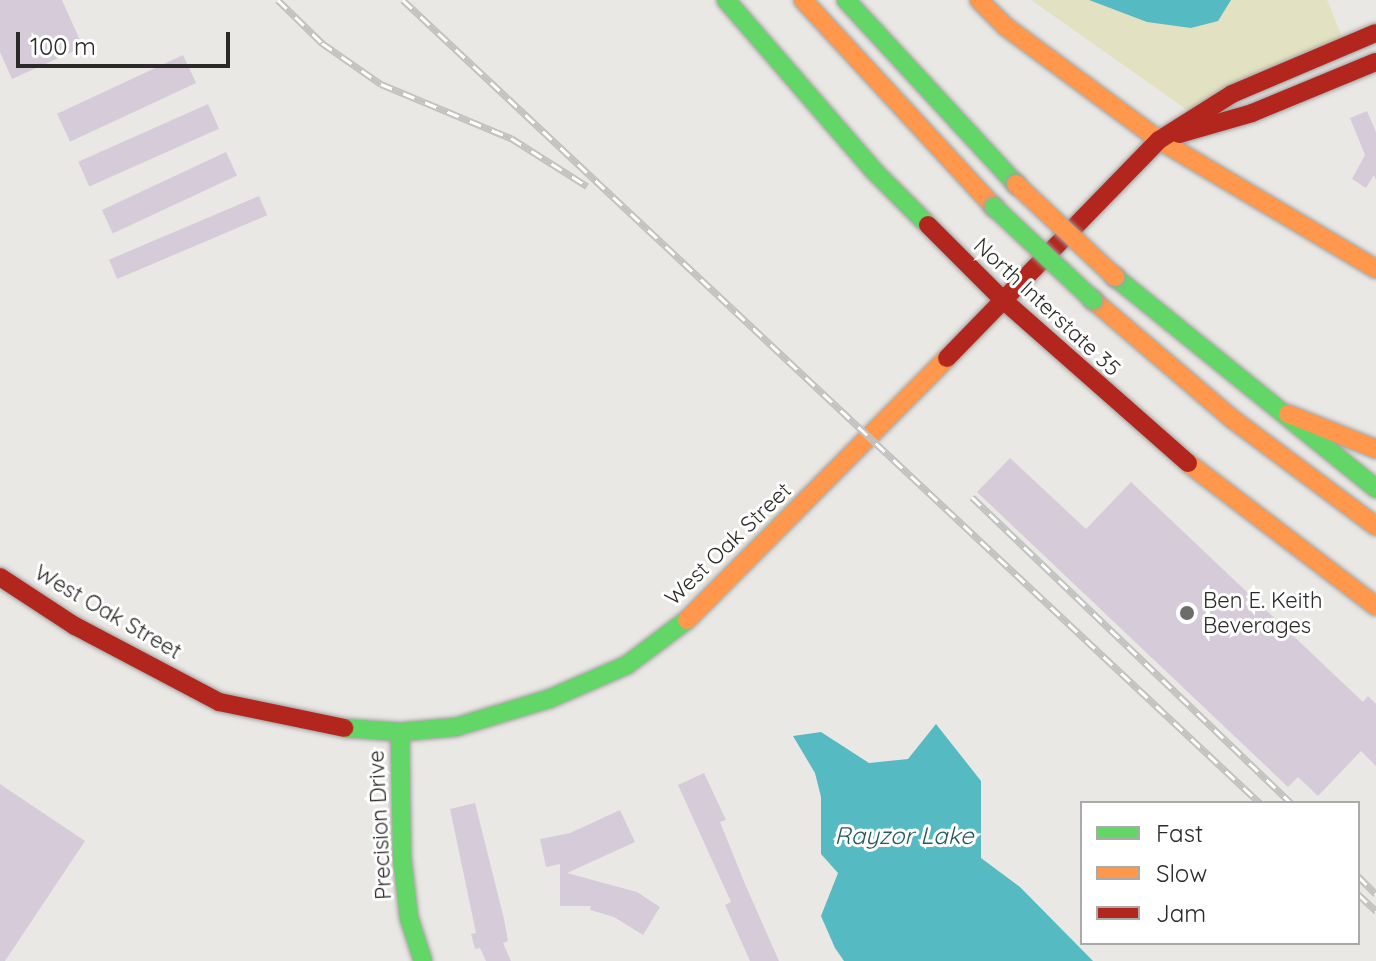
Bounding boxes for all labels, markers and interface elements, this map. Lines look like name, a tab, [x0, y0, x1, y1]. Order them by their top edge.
scale bar	[20, 16, 234, 66]
text: 100 m	[30, 31, 96, 61]
street label: North Interstate 35	[968, 232, 1126, 382]
street label: West Oak Street	[659, 477, 797, 611]
street label: West Oak Street	[30, 559, 186, 665]
place label: Ben E. Keith Beverages	[1203, 587, 1322, 638]
marker: Ben E. Keith Beverages	[1178, 604, 1196, 622]
street label: Precision Drive	[363, 750, 397, 900]
legend	[1080, 801, 1360, 945]
text: Fast	[1156, 818, 1203, 848]
water label: Rayzor Lake	[834, 822, 974, 850]
text: Slow	[1156, 858, 1207, 888]
text: Jam	[1156, 898, 1206, 928]

